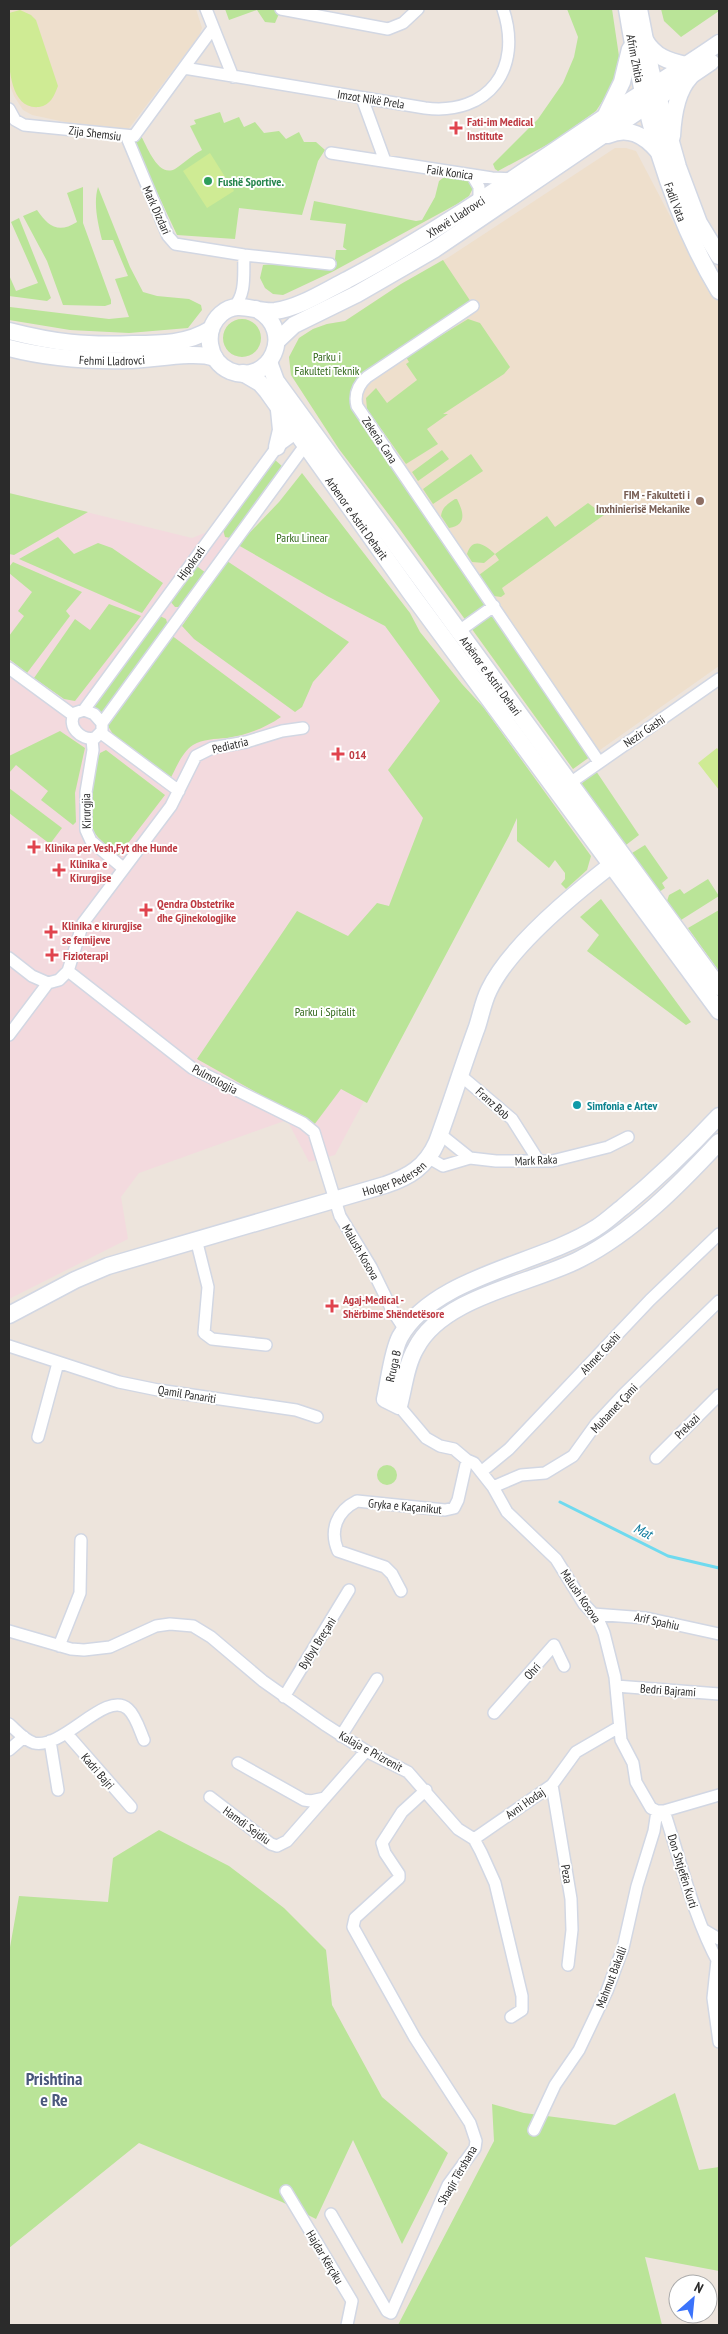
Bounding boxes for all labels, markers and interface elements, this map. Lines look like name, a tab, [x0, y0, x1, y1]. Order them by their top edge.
street label: Afrim Zhitia	[624, 33, 648, 84]
street label: Imzot Nikë Prela	[336, 86, 406, 112]
place label: Fati-im Medical Institute	[467, 114, 533, 143]
marker: Fati-im Medical Institute	[449, 121, 463, 135]
street label: Zija Shemsiu	[68, 122, 122, 144]
street label: Faik Konica	[426, 161, 474, 183]
place label: Fushë Sportive.	[218, 174, 284, 189]
marker: Fushë Sportive.	[202, 175, 214, 187]
street label: Fadil Vata	[662, 180, 690, 223]
street label: Mark Dizdari	[140, 183, 174, 237]
street label: Xhevë Lladrovci	[424, 192, 487, 240]
park label: Parku i Fakulteti Teknik	[295, 349, 360, 378]
street label: Fehmi Lladrovci	[79, 351, 146, 368]
street label: Zekeria Cana	[359, 414, 401, 466]
street label: Arbenor e Astrit Deharit	[323, 474, 392, 563]
place label: FIM - Fakulteti i Inxhinierisë Mekanike	[596, 487, 690, 516]
marker: FIM - Fakulteti i Inxhinierisë Mekanike	[694, 495, 706, 507]
park label: Parku Linear	[276, 530, 328, 545]
street label: Hipokrati	[174, 543, 208, 583]
street label: Arbënor e Astrit Dehari	[457, 633, 525, 718]
street label: Nezir Gashi	[620, 712, 668, 750]
street label: Pediatria	[210, 734, 250, 756]
marker: 014	[331, 747, 345, 761]
place label: 014	[349, 747, 366, 762]
street label: Kirurgjia	[78, 793, 94, 829]
marker: Klinika per Vesh,Fyt dhe Hunde	[27, 840, 41, 854]
place label: Klinika per Vesh,Fyt dhe Hunde	[45, 840, 178, 855]
place label: Klinika e Kirurgjise	[70, 856, 111, 885]
marker: Klinika e Kirurgjise	[52, 863, 66, 877]
place label: Qendra Obstetrike dhe Gjinekologjike	[157, 896, 236, 925]
marker: Qendra Obstetrike dhe Gjinekologjike	[139, 903, 153, 917]
place label: Klinika e kirurgjise se femijeve	[62, 918, 142, 947]
marker: Klinika e kirurgjise se femijeve	[44, 925, 58, 939]
marker: Fizioterapi	[45, 948, 59, 962]
place label: Fizioterapi	[63, 948, 109, 963]
park label: Parku i Spitalit	[295, 1004, 356, 1019]
street label: Pulmologjia	[190, 1061, 240, 1097]
street label: Franz Bob	[473, 1084, 513, 1122]
place label: Simfonia e Artev	[587, 1098, 657, 1113]
marker: Simfonia e Artev	[571, 1099, 583, 1111]
street label: Mark Raka	[514, 1151, 558, 1169]
street label: Holger Pedersen	[361, 1158, 429, 1199]
street label: Malush Kosova	[339, 1222, 383, 1283]
place label: Agaj-Medical - Shërbime Shëndetësore	[342, 1292, 444, 1321]
marker: Agaj-Medical - Shërbime Shëndetësore	[325, 1299, 339, 1313]
street label: Ahmet Gashi	[577, 1329, 623, 1377]
street label: Rruga B	[382, 1348, 404, 1383]
street label: Muhamet Çami	[587, 1380, 641, 1436]
street label: Qamil Panariti	[157, 1382, 217, 1406]
street label: Prekazi	[671, 1410, 703, 1442]
street label: Gryka e Kaçanikut	[368, 1495, 443, 1517]
water label: Mat	[631, 1519, 657, 1544]
street label: Malush Kosova	[558, 1566, 605, 1626]
street label: Arif Spahiu	[633, 1609, 681, 1633]
street label: Bylbyl Breçani	[295, 1614, 339, 1672]
street label: Ohri	[520, 1659, 544, 1683]
street label: Bedri Bajrami	[640, 1681, 696, 1699]
street label: Kalaja e Prizrenit	[337, 1727, 406, 1775]
street label: Kadri Bajri	[78, 1750, 118, 1792]
street label: Avni Hodaj	[502, 1784, 548, 1822]
street label: Hamdi Sejdiu	[220, 1803, 274, 1847]
street label: Don Shtjefën Kurti	[665, 1832, 701, 1910]
street label: Peza	[558, 1863, 576, 1885]
street label: Mahmut Bakalli	[592, 1944, 630, 2010]
district label: Prishtina e Re	[26, 2067, 82, 2111]
street label: Shaqir Tërshana	[434, 2143, 480, 2207]
street label: Hajdar Kërçiku	[303, 2227, 347, 2287]
north arrow	[668, 2274, 718, 2324]
text: N	[691, 2278, 706, 2297]

